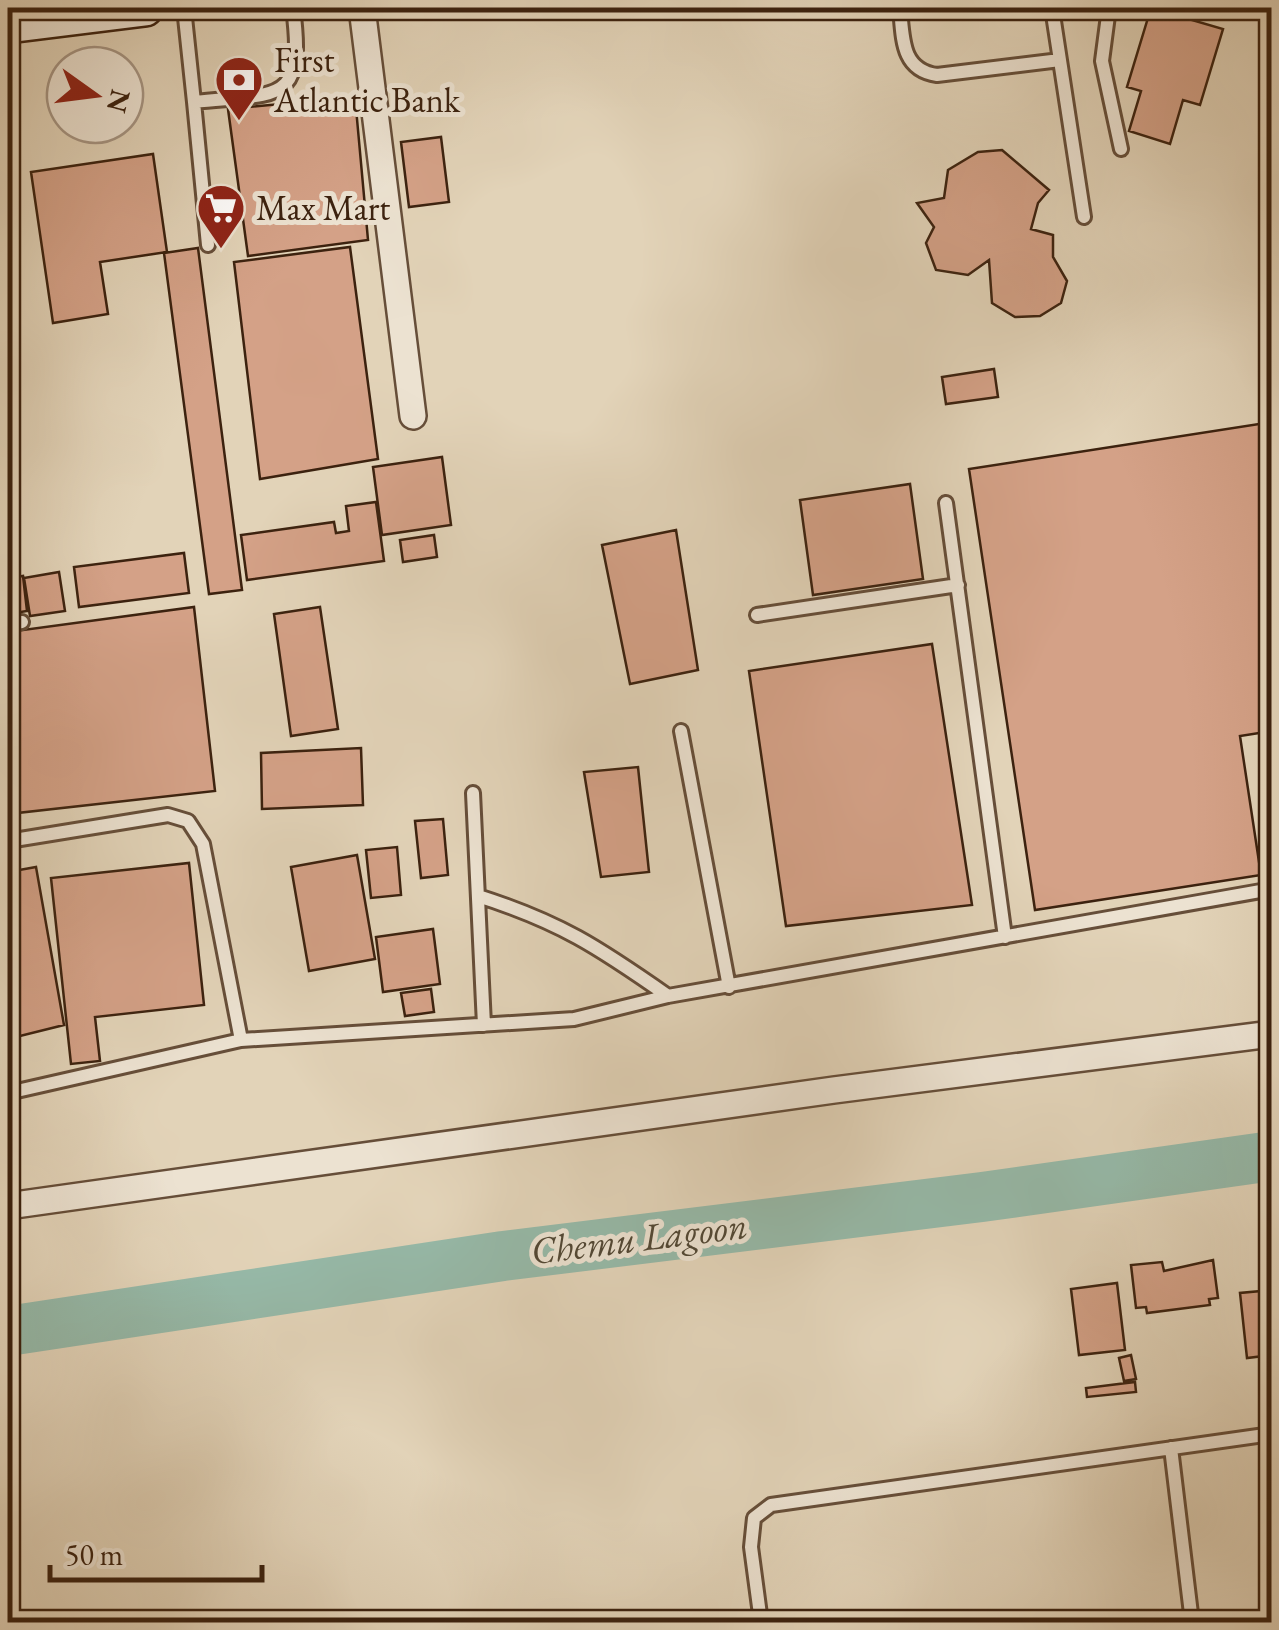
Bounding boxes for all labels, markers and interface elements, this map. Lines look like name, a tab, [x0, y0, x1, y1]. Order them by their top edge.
place label: First Atlantic Bank	[273, 37, 461, 122]
north arrow	[45, 45, 145, 145]
bank icon: First Atlantic Bank	[213, 54, 265, 122]
text: N	[99, 86, 139, 117]
supermarket icon: Max Mart	[195, 182, 247, 250]
place label: Max Mart	[256, 185, 390, 230]
water label: Chemu Lagoon	[528, 1200, 750, 1275]
scale bar	[50, 1520, 262, 1582]
text: 50 m	[65, 1535, 123, 1574]

